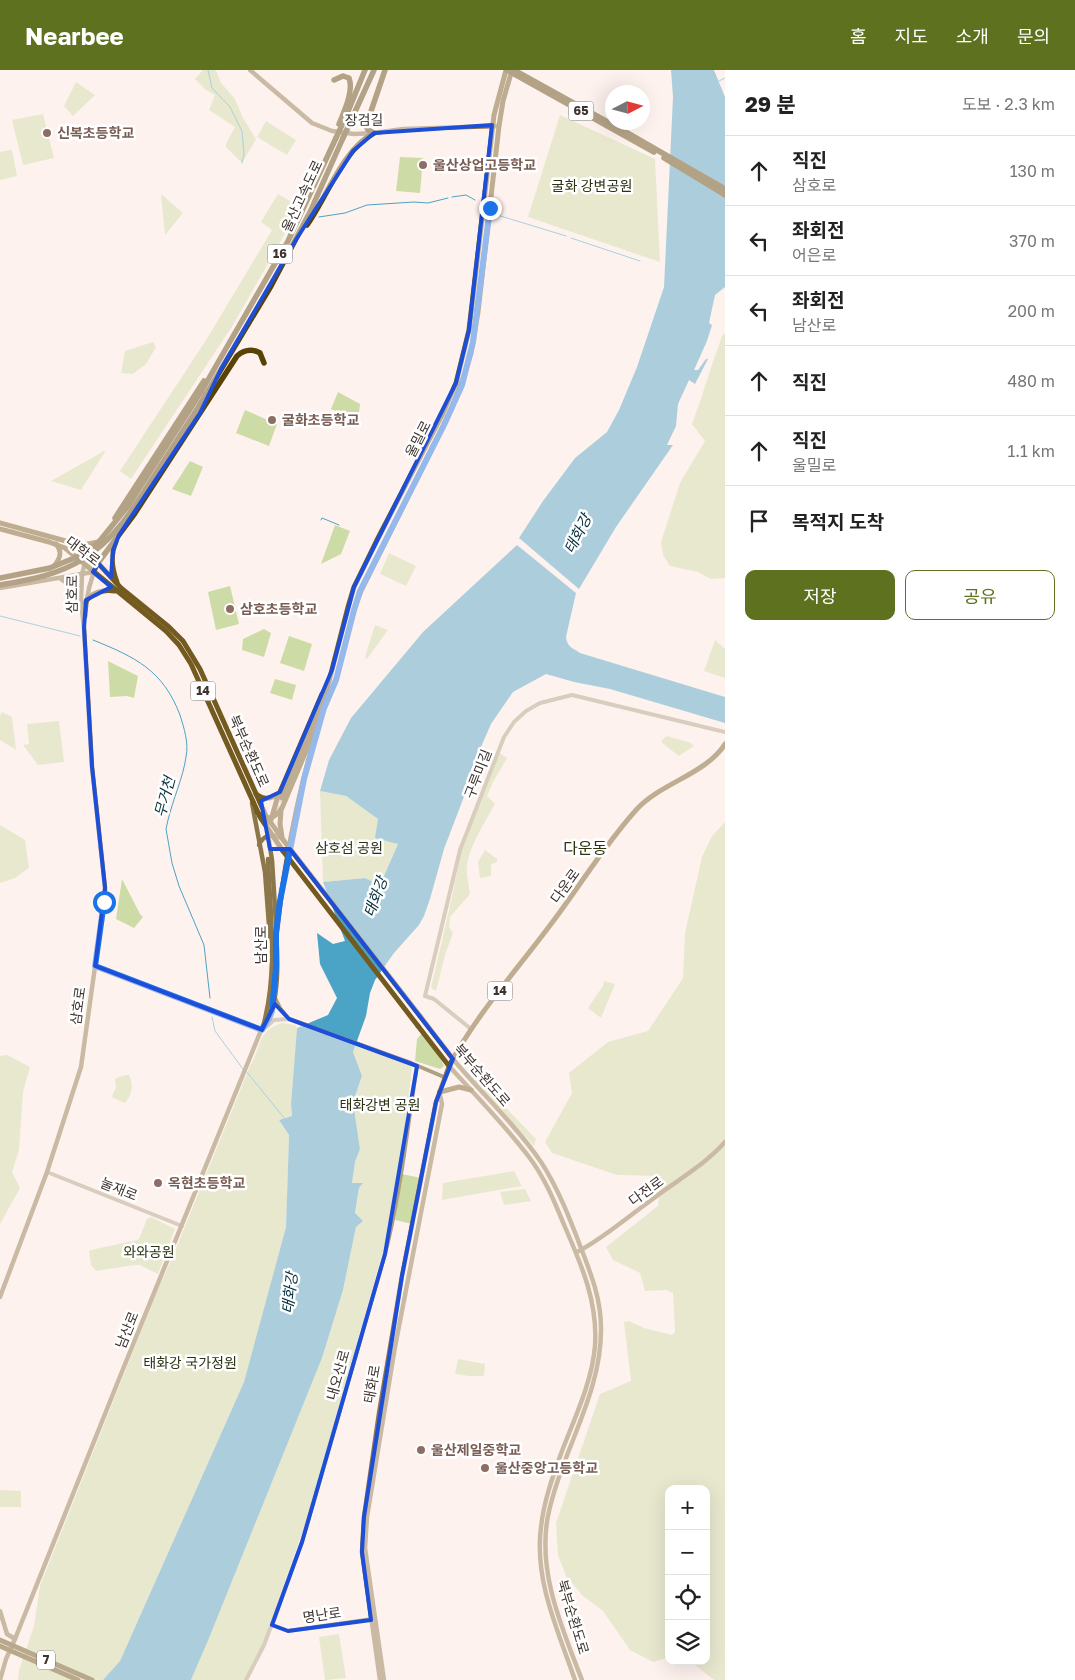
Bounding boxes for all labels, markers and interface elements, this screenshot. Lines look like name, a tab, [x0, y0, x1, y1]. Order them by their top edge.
text: Nearbee	[25, 21, 124, 50]
text: 홈	[850, 25, 867, 47]
text: 지도	[895, 25, 928, 47]
text: 소개	[956, 25, 989, 47]
text: 문의	[1017, 25, 1050, 47]
north arrow	[605, 85, 650, 130]
text: 29 분	[745, 91, 796, 117]
text: 도보 · 2.3 km	[962, 94, 1055, 114]
road number: 65	[568, 101, 594, 120]
street label: 장검길	[345, 111, 383, 128]
place label: 신복초등학교	[57, 124, 134, 141]
marker: 신복초등학교	[41, 127, 53, 139]
text: 직진	[792, 148, 827, 171]
place label: 울산상업고등학교	[433, 156, 536, 173]
street label: 울산고속도로	[278, 157, 326, 234]
icon: ahead	[745, 157, 773, 185]
marker: 울산상업고등학교	[417, 159, 429, 171]
text: 130 m	[1010, 161, 1055, 181]
text: 삼호로	[792, 175, 836, 195]
park label: 굴화 강변공원	[552, 177, 632, 194]
route end	[479, 197, 502, 220]
text: 좌회전	[792, 218, 844, 241]
icon: left	[745, 227, 773, 255]
text: 370 m	[1009, 231, 1055, 251]
road number: 16	[268, 244, 292, 263]
text: 어은로	[792, 245, 836, 265]
text: 좌회전	[792, 288, 844, 311]
icon: left	[745, 297, 773, 325]
text: 200 m	[1008, 301, 1055, 321]
text: 남산로	[792, 315, 836, 335]
icon: ahead	[745, 367, 773, 395]
text: 직진	[792, 370, 827, 393]
text: 480 m	[1007, 371, 1055, 391]
place label: 굴화초등학교	[282, 411, 359, 428]
marker: 굴화초등학교	[266, 414, 278, 426]
street label: 울밀로	[401, 418, 434, 460]
text: 직진	[792, 428, 827, 451]
icon: ahead	[745, 437, 773, 465]
text: 1.1 km	[1007, 441, 1055, 461]
text: 울밀로	[792, 455, 836, 475]
icon: arrive	[745, 507, 773, 535]
water label: 태화강	[560, 509, 596, 556]
text: 목적지 도착	[792, 510, 884, 533]
street label: 대학로	[63, 532, 104, 569]
button: 저장	[745, 570, 895, 620]
button: 공유	[905, 570, 1055, 620]
street label: 삼호로	[63, 574, 80, 613]
place label: 삼호초등학교	[240, 600, 317, 617]
marker: 삼호초등학교	[224, 603, 236, 615]
road number: 14	[190, 682, 216, 700]
street label: 북부순환도로	[226, 712, 273, 790]
street label: 구루미길	[460, 747, 495, 801]
water label: 무거천	[150, 772, 179, 819]
district label: 다운동	[563, 838, 607, 858]
park label: 삼호섬 공원	[315, 839, 383, 856]
street label: 다운로	[546, 865, 583, 906]
water label: 태화강	[360, 872, 391, 919]
route start	[93, 891, 116, 914]
street label: 남산로	[252, 926, 269, 964]
road number: 14	[488, 981, 512, 1000]
street label: 삼호로	[66, 985, 89, 1026]
street label: 북부순환도로	[451, 1040, 514, 1110]
park label: 태화강변 공원	[340, 1096, 420, 1113]
street label: 다전로	[625, 1172, 666, 1209]
street label: 눌재로	[98, 1173, 140, 1204]
place label: 옥현초등학교	[168, 1174, 245, 1191]
marker: 옥현초등학교	[152, 1177, 164, 1189]
park label: 와와공원	[123, 1243, 175, 1260]
water label: 태화강	[278, 1269, 301, 1315]
street label: 남산로	[111, 1309, 142, 1351]
street label: 내오산로	[322, 1348, 353, 1402]
park label: 태화강 국가정원	[143, 1354, 237, 1371]
street label: 태화로	[360, 1363, 383, 1404]
place label: 울산제일중학교	[431, 1441, 521, 1458]
marker: 울산제일중학교	[415, 1444, 427, 1456]
place label: 울산중앙고등학교	[495, 1459, 598, 1476]
marker: 울산중앙고등학교	[479, 1462, 491, 1474]
map controls	[665, 1485, 710, 1665]
button: +	[665, 1485, 710, 1530]
button: −	[665, 1530, 710, 1575]
button: locate	[665, 1575, 710, 1620]
street label: 북부순환도로	[554, 1577, 593, 1656]
street label: 명난로	[302, 1603, 342, 1626]
button: layers	[665, 1620, 710, 1665]
road number: 7	[37, 1650, 55, 1670]

